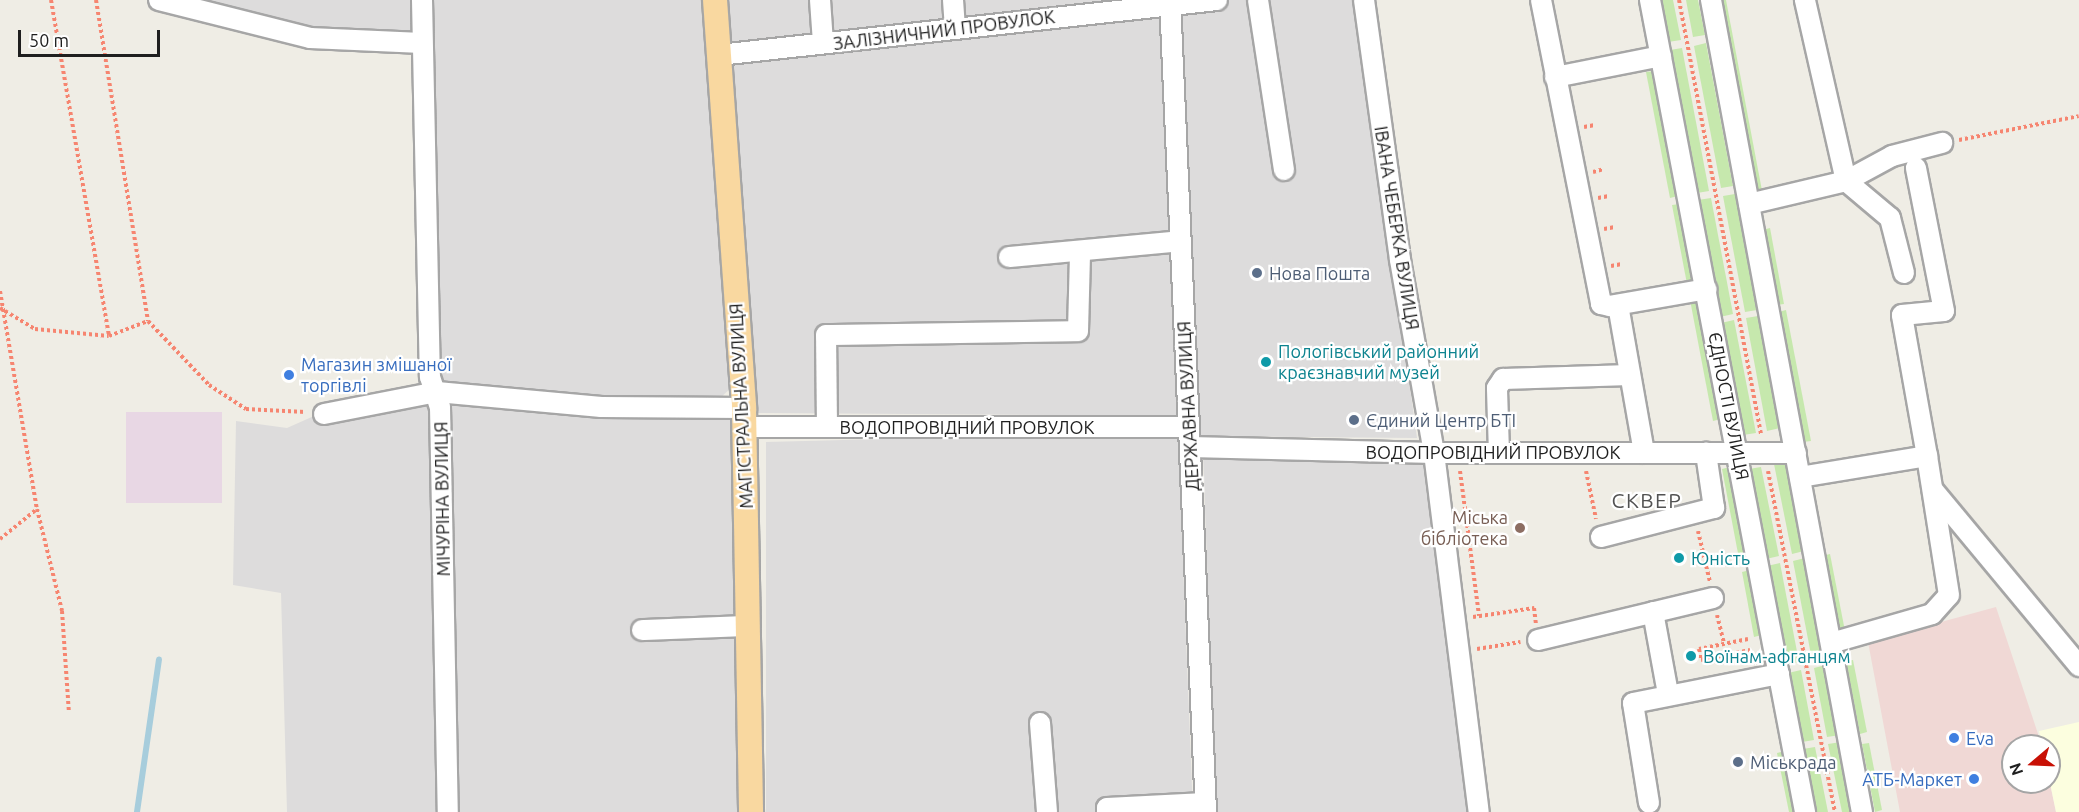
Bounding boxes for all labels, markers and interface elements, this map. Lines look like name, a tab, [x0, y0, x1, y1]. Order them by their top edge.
street label: ЗАЛІЗНИЧНИЙ ПРОВУЛОК	[832, 6, 1056, 54]
scale bar	[21, 18, 164, 56]
text: 50 m	[29, 30, 69, 50]
street label: ІВАНА ЧЕБЕРКА ВУЛИЦЯ	[1370, 124, 1424, 332]
place label: Нова Пошта	[1269, 262, 1370, 284]
marker: Нова Пошта	[1250, 266, 1264, 280]
street label: МАГІСТРАЛЬНА ВУЛИЦЯ	[725, 303, 757, 509]
street label: ДЕРЖАВНА ВУЛИЦЯ	[1173, 320, 1203, 492]
street label: ЄДНОСТІ ВУЛИЦЯ	[1704, 330, 1754, 482]
place label: Пологівський районний краєзнавчий музей	[1278, 341, 1479, 384]
place label: Магазин змішаної торгівлі	[301, 354, 452, 397]
marker: Пологівський районний краєзнавчий музей	[1259, 355, 1273, 369]
marker: Магазин змішаної торгівлі	[282, 368, 296, 382]
place label: Єдиний Центр БТІ	[1366, 409, 1516, 431]
marker: Єдиний Центр БТІ	[1347, 413, 1361, 427]
street label: ВОДОПРОВІДНИЙ ПРОВУЛОК	[840, 416, 1094, 438]
street label: МІЧУРІНА ВУЛИЦЯ	[430, 421, 454, 577]
street label: ВОДОПРОВІДНИЙ ПРОВУЛОК	[1366, 441, 1620, 463]
district label: СКВЕР	[1612, 487, 1682, 513]
place label: Міська бібліотека	[1421, 507, 1508, 550]
marker: Міська бібліотека	[1513, 521, 1527, 535]
place label: Юність	[1691, 547, 1750, 569]
marker: Юність	[1672, 551, 1686, 565]
place label: Воїнам-афганцям	[1703, 645, 1851, 667]
marker: Воїнам-афганцям	[1684, 649, 1698, 663]
place label: Eva	[1966, 727, 1994, 749]
marker: Eva	[1947, 731, 1961, 745]
north arrow	[2001, 734, 2061, 794]
place label: Міськрада	[1750, 751, 1837, 773]
marker: Міськрада	[1731, 755, 1745, 769]
text: N	[2005, 761, 2026, 778]
place label: АТБ-Маркет	[1862, 768, 1962, 790]
marker: АТБ-Маркет	[1967, 772, 1981, 786]

